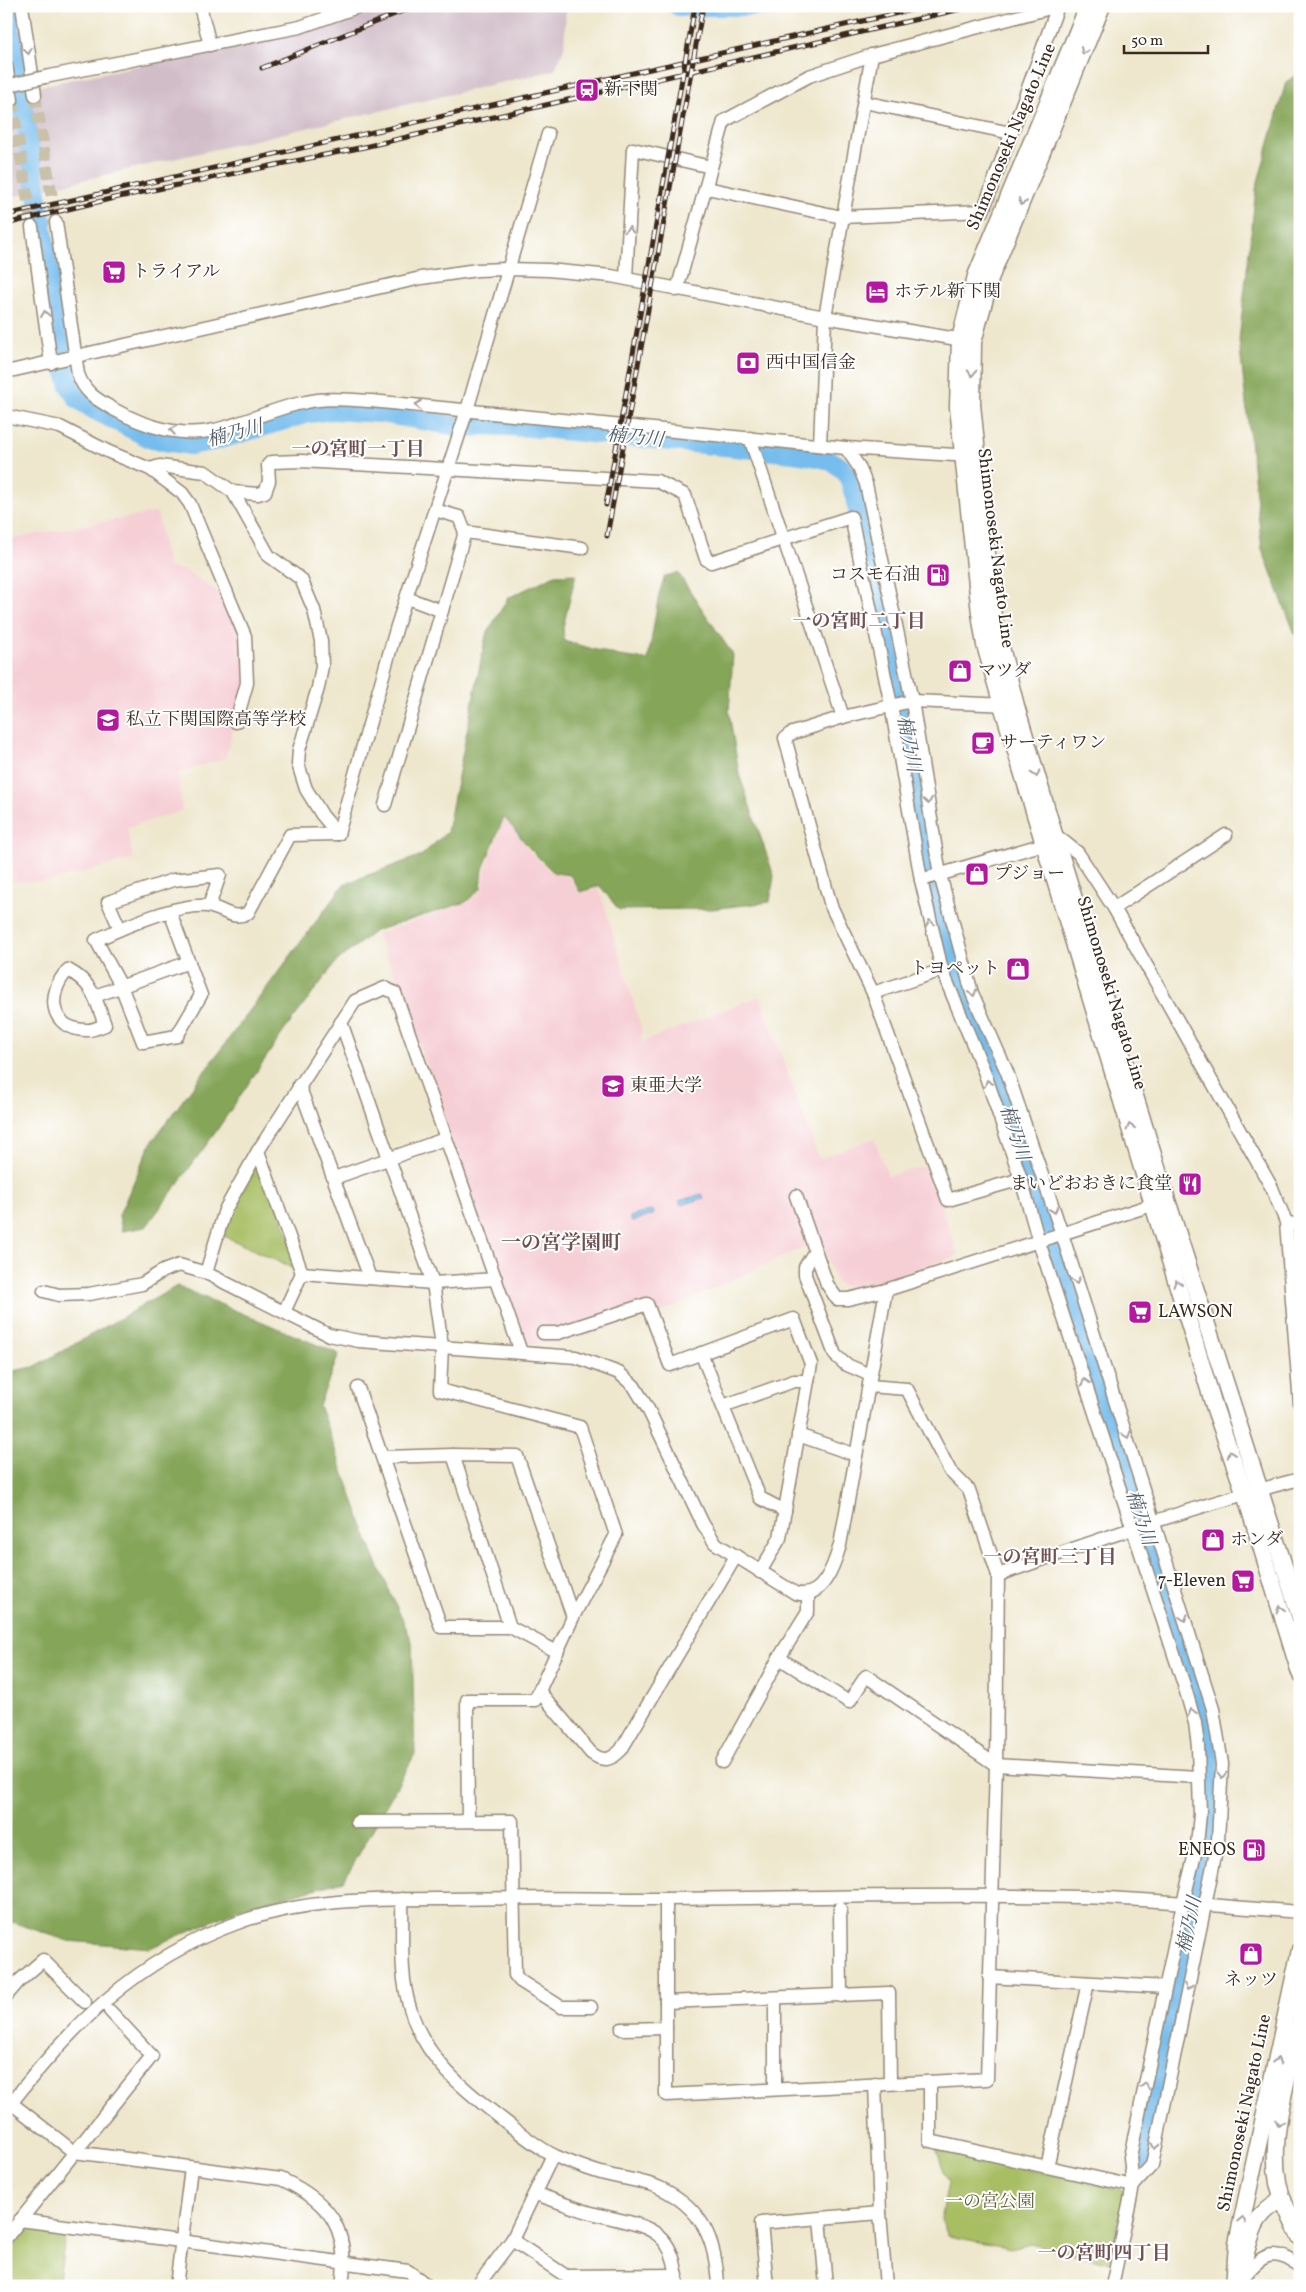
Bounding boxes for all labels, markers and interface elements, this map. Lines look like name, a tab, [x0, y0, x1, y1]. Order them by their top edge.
scale bar	[1124, 22, 1207, 54]
text: 50 m	[1131, 31, 1163, 52]
street label: Shimonoseki Nagato Line	[961, 39, 1063, 235]
one-way arrow	[23, 46, 33, 55]
one-way arrow	[1079, 46, 1090, 55]
station icon: 新下関	[574, 77, 600, 103]
place label: 新下関	[604, 78, 658, 103]
one-way arrow	[1018, 197, 1028, 206]
one-way arrow	[623, 225, 634, 233]
supermarket icon: トライアル	[101, 259, 127, 285]
place label: トライアル	[132, 260, 220, 285]
hotel icon: ホテル新下関	[864, 279, 890, 305]
place label: ホテル新下関	[894, 280, 1001, 305]
one-way arrow	[40, 310, 50, 319]
bank icon: 西中国信金	[735, 350, 761, 376]
place label: 西中国信金	[766, 351, 856, 376]
one-way arrow	[967, 370, 977, 377]
one-way arrow	[414, 400, 422, 411]
water label: 楠乃川	[204, 414, 268, 454]
water label: 楠乃川	[605, 422, 667, 454]
one-way arrow	[169, 425, 177, 436]
district label: 一の宮町一丁目	[291, 437, 425, 463]
street label: Shimonoseki Nagato Line	[970, 447, 1020, 649]
fuel station icon: コスモ石油	[925, 562, 951, 588]
place label: コスモ石油	[830, 563, 920, 588]
district label: 一の宮町二丁目	[792, 609, 926, 635]
shop icon: マツダ	[947, 658, 973, 684]
place label: マツダ	[978, 659, 1031, 684]
school or university icon: 私立下関国際高等学校	[95, 707, 121, 733]
place label: 私立下関国際高等学校	[126, 708, 306, 733]
water label: 楠乃川	[890, 714, 927, 776]
cafe icon: サーティワン	[970, 730, 996, 756]
place label: サーティワン	[1000, 731, 1107, 756]
one-way arrow	[1031, 769, 1041, 777]
one-way arrow	[923, 796, 933, 805]
shop icon: プジョー	[964, 861, 990, 887]
place label: プジョー	[994, 862, 1065, 887]
street label: Shimonoseki Nagato Line	[1070, 893, 1152, 1093]
one-way arrow	[925, 918, 936, 927]
shop icon: トヨペット	[1005, 956, 1031, 982]
place label: トヨペット	[910, 957, 1000, 982]
one-way arrow	[967, 988, 977, 996]
school or university icon: 東亜大学	[600, 1073, 626, 1099]
place label: 東亜大学	[630, 1074, 702, 1099]
one-way arrow	[984, 1079, 994, 1088]
water label: 楠乃川	[993, 1102, 1036, 1166]
one-way arrow	[1126, 1123, 1136, 1132]
restaurant icon: まいどおおきに食堂	[1177, 1171, 1203, 1197]
place label: まいどおおきに食堂	[1010, 1172, 1172, 1197]
one-way arrow	[1048, 1206, 1058, 1214]
district label: 一の宮学園町	[501, 1230, 622, 1258]
one-way arrow	[1070, 1276, 1080, 1285]
one-way arrow	[1173, 1279, 1183, 1287]
supermarket icon: LAWSON	[1127, 1299, 1153, 1325]
place label: LAWSON	[1158, 1300, 1233, 1325]
one-way arrow	[1081, 1378, 1091, 1387]
one-way arrow	[1121, 1430, 1131, 1439]
one-way arrow	[1227, 1451, 1237, 1459]
water label: 楠乃川	[1119, 1487, 1162, 1551]
shop icon: ホンダ	[1200, 1527, 1226, 1553]
place label: ホンダ	[1230, 1528, 1283, 1553]
district label: 一の宮町三丁目	[983, 1545, 1117, 1571]
supermarket icon: 7-Eleven	[1230, 1568, 1256, 1594]
place label: 7-Eleven	[1158, 1569, 1226, 1594]
one-way arrow	[1276, 1606, 1286, 1614]
one-way arrow	[1179, 1613, 1189, 1622]
one-way arrow	[1187, 1708, 1197, 1716]
one-way arrow	[1217, 1772, 1227, 1779]
fuel station icon: ENEOS	[1241, 1837, 1267, 1863]
place label: ENEOS	[1178, 1838, 1236, 1863]
water label: 楠乃川	[1171, 1892, 1209, 1956]
shop icon: ネッツ	[1238, 1941, 1264, 1967]
place label: ネッツ	[1224, 1968, 1278, 1993]
one-way arrow	[1184, 1983, 1194, 1992]
street label: Shimonoseki Nagato Line	[1212, 2012, 1278, 2214]
one-way arrow	[1271, 2057, 1281, 2066]
one-way arrow	[1139, 2082, 1150, 2090]
one-way arrow	[1274, 2119, 1285, 2128]
one-way arrow	[1151, 2142, 1161, 2151]
park label: 一の宮公園	[945, 2190, 1035, 2215]
one-way arrow	[1236, 2216, 1247, 2225]
district label: 一の宮町四丁目	[1037, 2241, 1171, 2267]

